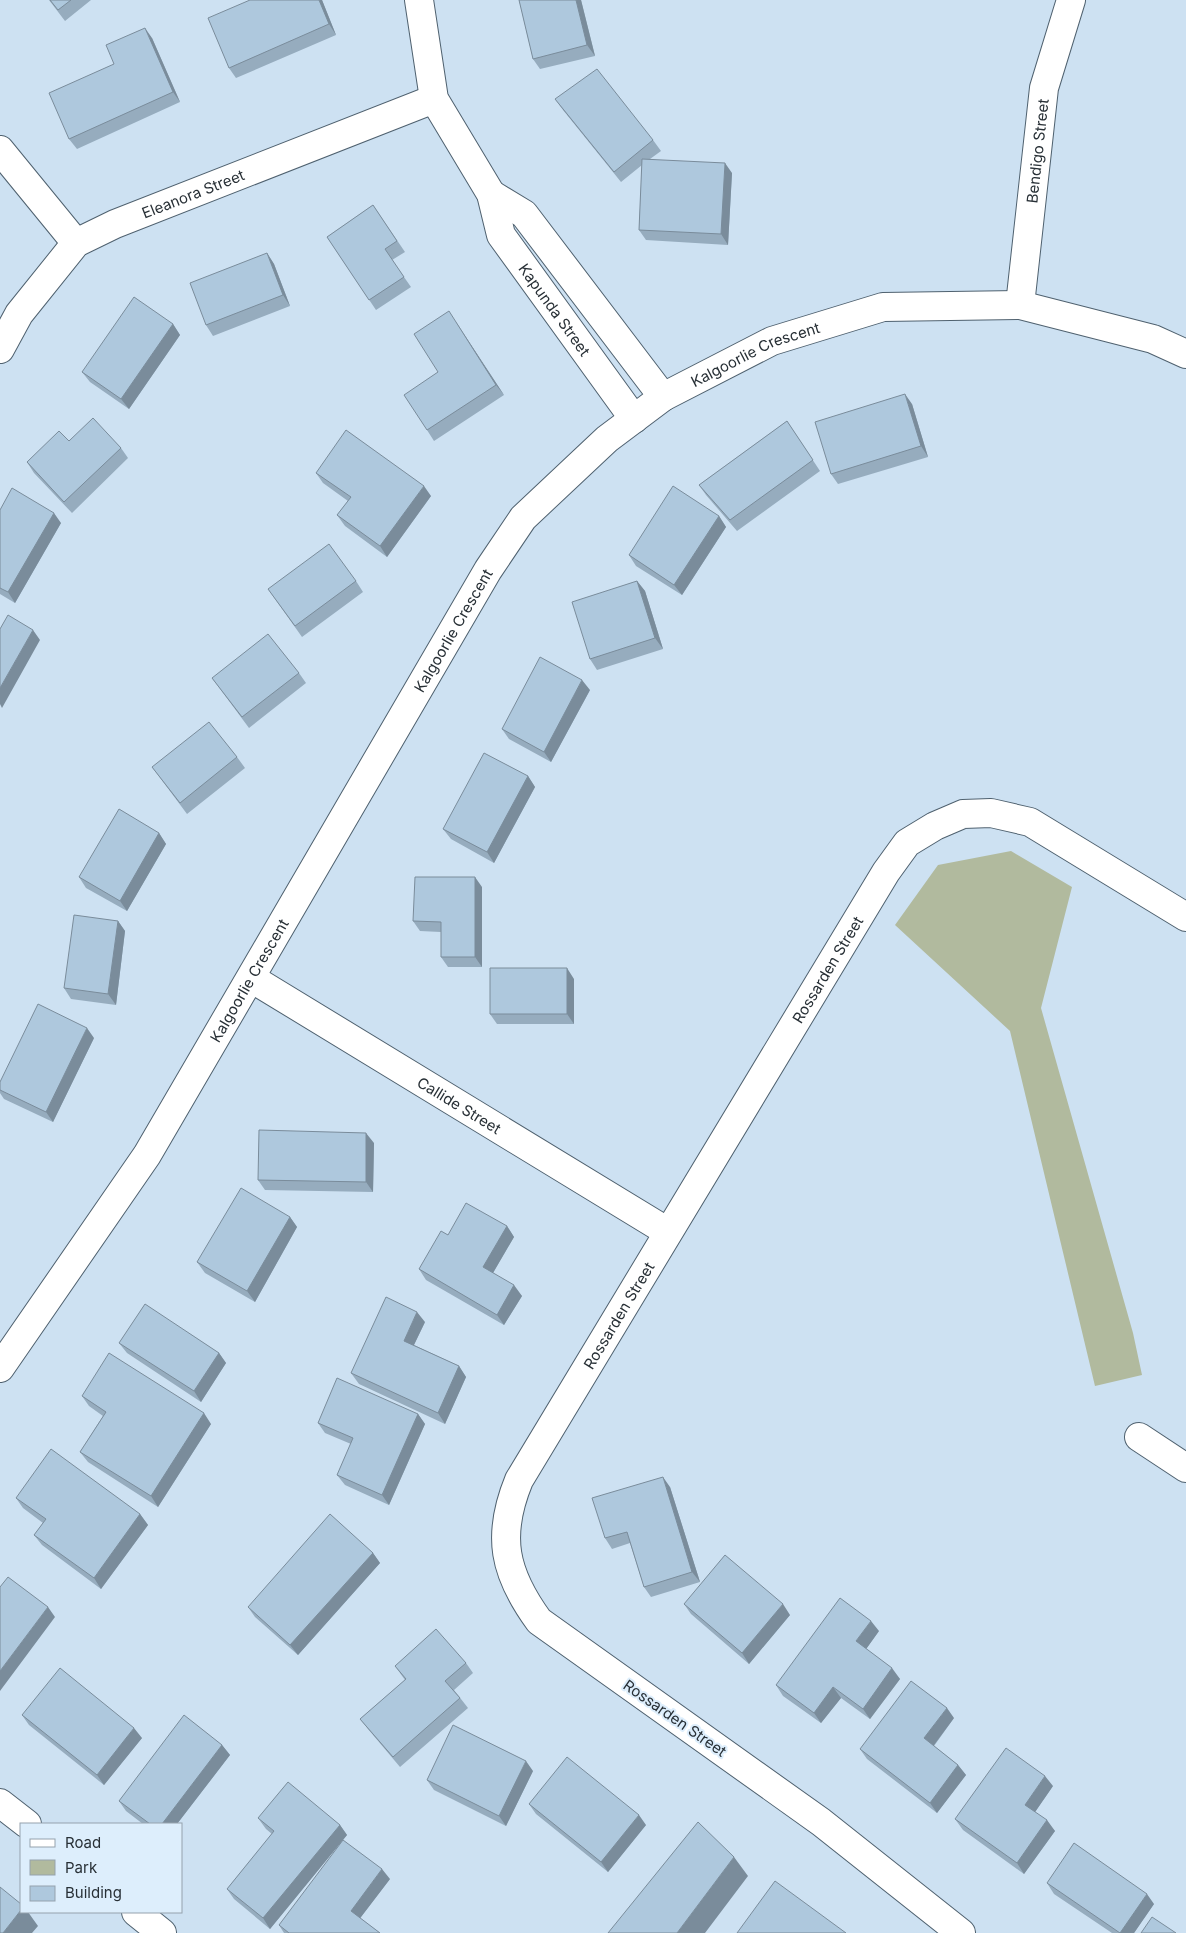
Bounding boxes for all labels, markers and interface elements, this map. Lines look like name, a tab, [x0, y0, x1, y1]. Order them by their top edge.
street label: Bendigo Street	[1022, 98, 1052, 204]
street label: Eleanora Street	[139, 165, 247, 222]
street label: Kapunda Street	[515, 259, 595, 360]
street label: Kalgoorlie Crescent	[687, 317, 822, 391]
street label: Kalgoorlie Crescent	[409, 565, 496, 696]
street label: Rossarden Street	[788, 912, 867, 1026]
street label: Kalgoorlie Crescent	[205, 915, 292, 1045]
street label: Callide Street	[414, 1072, 505, 1138]
street label: Rossarden Street	[579, 1258, 658, 1372]
street label: Rossarden Street	[620, 1675, 730, 1761]
legend	[20, 1823, 182, 1913]
text: Road	[65, 1833, 101, 1852]
text: Park	[65, 1858, 98, 1877]
text: Building	[65, 1883, 122, 1902]

